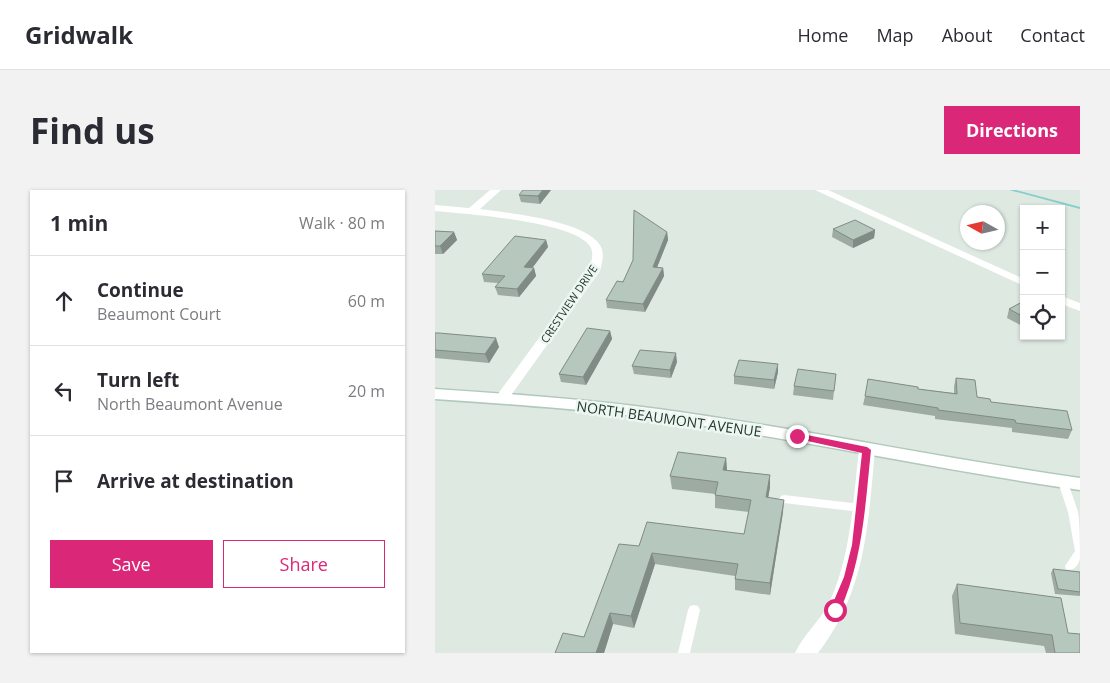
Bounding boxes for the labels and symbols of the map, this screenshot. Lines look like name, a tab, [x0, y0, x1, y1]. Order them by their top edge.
north arrow	[960, 205, 1005, 250]
street label: CRESTVIEW DRIVE	[537, 262, 600, 346]
street label: NORTH BEAUMONT AVENUE	[575, 396, 763, 441]
route end	[786, 425, 809, 448]
route start	[824, 599, 847, 622]

